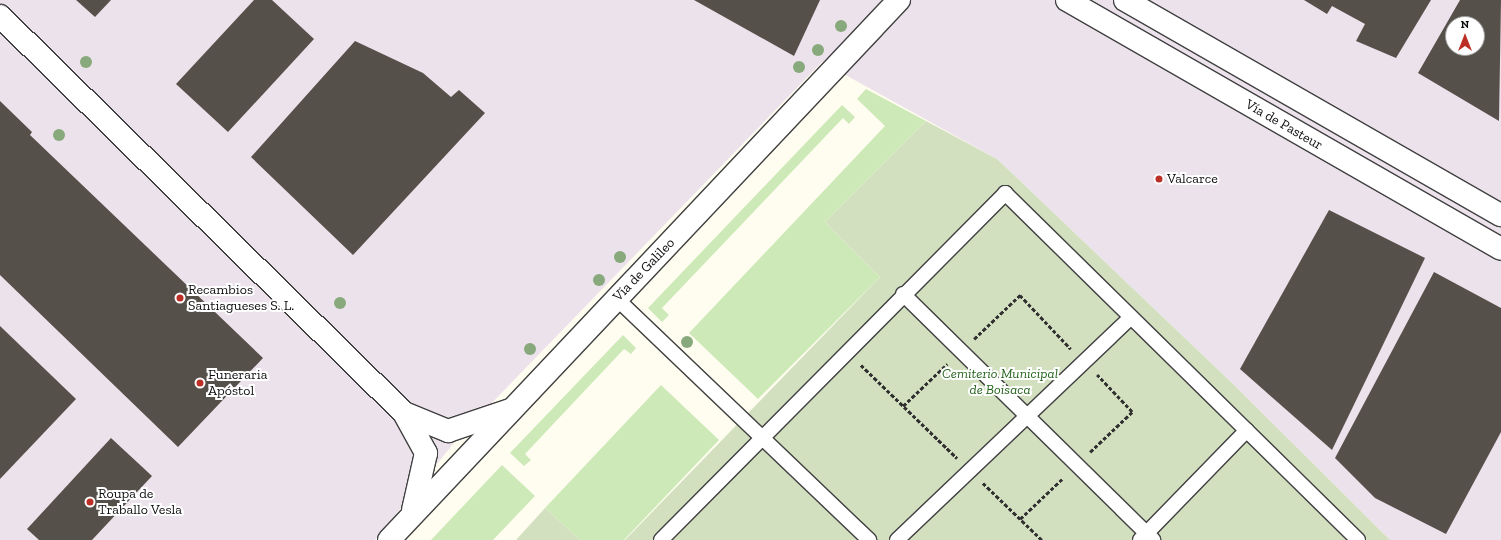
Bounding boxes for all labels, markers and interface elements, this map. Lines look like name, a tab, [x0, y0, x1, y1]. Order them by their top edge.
north arrow	[1445, 16, 1485, 56]
text: N	[1461, 18, 1469, 31]
street label: Vía de Pasteur	[1242, 96, 1326, 154]
place label: Valcarce	[1167, 171, 1218, 187]
marker: Valcarce	[1154, 174, 1164, 184]
street label: Vía de Galileo	[610, 235, 678, 305]
place label: Recambios Santiagueses S. L.	[188, 282, 294, 314]
marker: Recambios Santiagueses S. L.	[175, 293, 185, 303]
park label: Cemiterio Municipal de Boisaca	[942, 366, 1058, 398]
place label: Funeraria Apóstol	[208, 367, 267, 400]
marker: Funeraria Apóstol	[195, 378, 205, 388]
place label: Roupa de Traballo Vesla	[98, 486, 183, 518]
marker: Roupa de Traballo Vesla	[85, 497, 95, 507]

